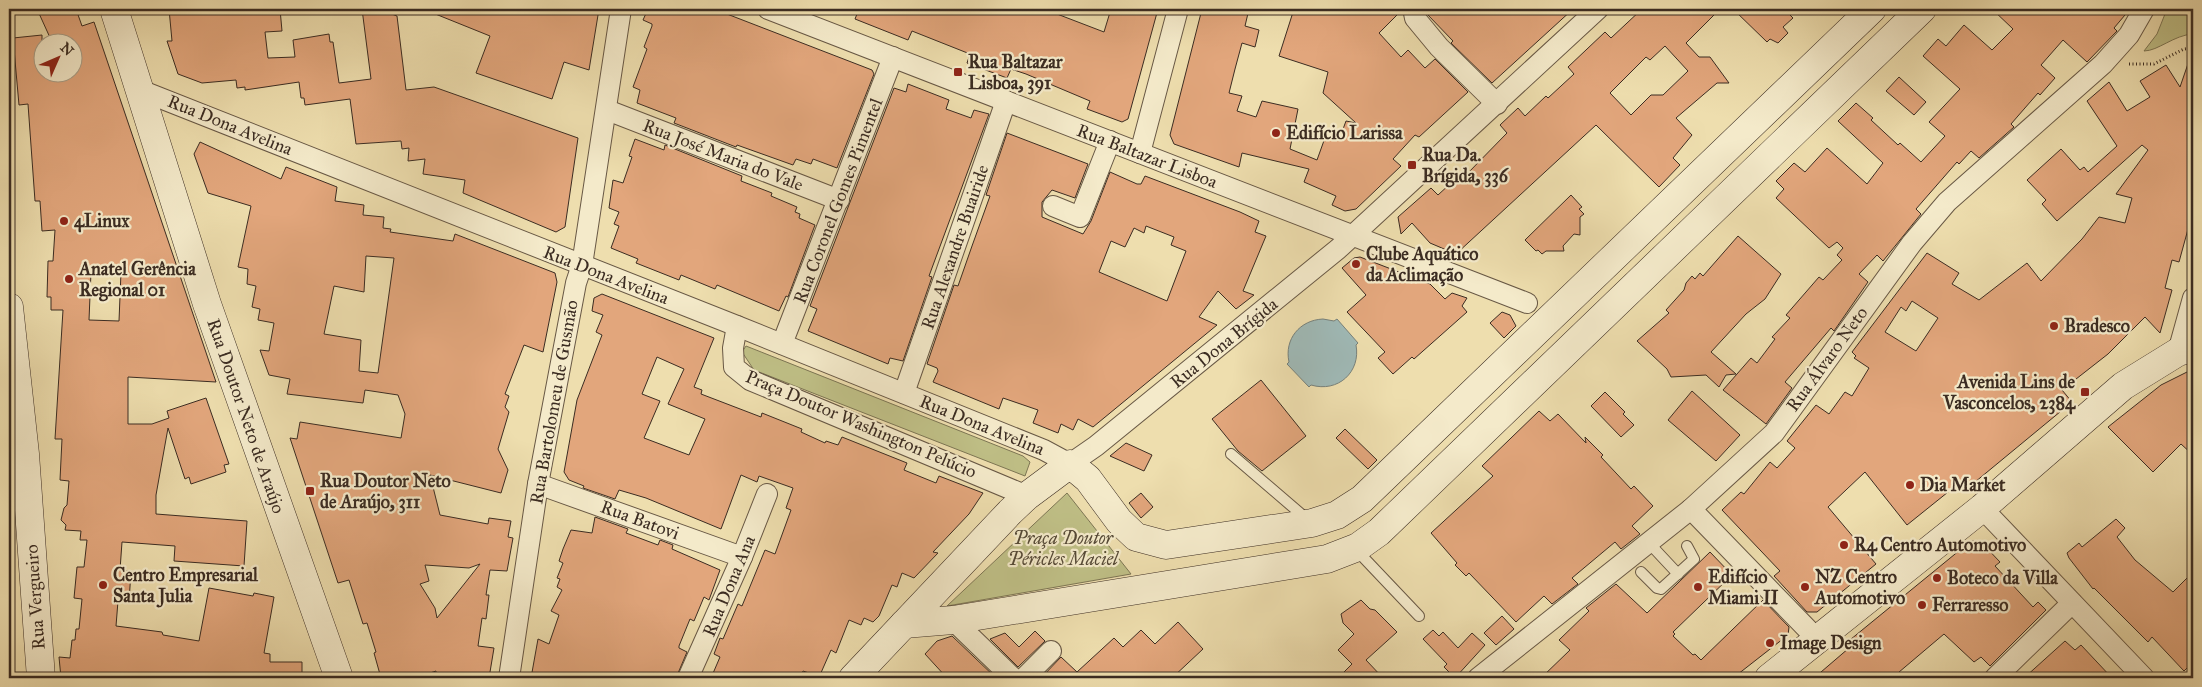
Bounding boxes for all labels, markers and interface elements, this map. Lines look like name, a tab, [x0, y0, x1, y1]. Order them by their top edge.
north arrow	[32, 32, 82, 82]
text: N	[57, 39, 77, 59]
place label: Rua Baltazar Lisboa, 391	[968, 51, 1064, 95]
marker: Rua Baltazar Lisboa, 391	[952, 66, 964, 78]
street label: Rua Dona Avelina	[164, 90, 296, 160]
street label: Rua Coronel Gomes Pimentel	[789, 95, 887, 307]
street label: Rua José Maria do Vale	[639, 114, 806, 197]
street label: Rua Baltazar Lisboa	[1074, 119, 1221, 193]
place label: Edifício Larissa	[1286, 122, 1403, 144]
marker: Edifício Larissa	[1270, 127, 1282, 139]
place label: Rua Da. Brígida, 336	[1422, 144, 1509, 188]
marker: Rua Da. Brígida, 336	[1406, 159, 1418, 171]
street label: Rua Alexandre Buairide	[917, 162, 993, 332]
place label: 4Linux	[74, 210, 131, 233]
marker: 4Linux	[58, 215, 70, 227]
street label: Rua Dona Avelina	[540, 241, 672, 309]
place label: Clube Aquático da Aclimação	[1366, 243, 1479, 287]
place label: Anatel Gerência Regional 01	[78, 258, 196, 302]
marker: Clube Aquático da Aclimação	[1350, 258, 1362, 270]
marker: Anatel Gerência Regional 01	[63, 273, 75, 285]
street label: Rua Dona Brígida	[1166, 293, 1283, 394]
street label: Rua Bartolomeu de Gusmão	[525, 298, 583, 506]
street label: Rua Álvaro Neto	[1780, 301, 1872, 416]
place label: Bradesco	[2064, 315, 2130, 337]
street label: Rua Doutor Neto de Araújo	[202, 316, 290, 516]
marker: Bradesco	[2048, 320, 2060, 332]
street label: Praça Doutor Washington Pelúcio	[742, 365, 980, 484]
place label: Avenida Lins de Vasconcelos, 2384	[1942, 371, 2076, 415]
marker: Avenida Lins de Vasconcelos, 2384	[2079, 386, 2091, 398]
street label: Rua Dona Avelina	[916, 390, 1048, 460]
place label: Rua Doutor Neto de Araújo, 311	[320, 470, 451, 514]
place label: Dia Market	[1920, 474, 2006, 496]
marker: Dia Market	[1904, 479, 1916, 491]
marker: Rua Doutor Neto de Araújo, 311	[304, 485, 316, 497]
street label: Rua Batovi	[598, 496, 682, 544]
park label: Praça Doutor Péricles Maciel	[1008, 527, 1120, 570]
street label: Rua Dona Ana	[698, 532, 760, 640]
place label: R4 Centro Automotivo	[1854, 534, 2026, 557]
marker: R4 Centro Automotivo	[1838, 539, 1850, 551]
street label: Rua Vergueiro	[20, 544, 51, 650]
place label: Centro Empresarial Santa Julia	[113, 564, 259, 608]
place label: Edifício Miami II	[1708, 566, 1779, 609]
place label: NZ Centro Automotivo	[1814, 566, 1905, 609]
place label: Boteco da Villa	[1947, 567, 2058, 589]
marker: Boteco da Villa	[1931, 572, 1943, 584]
marker: Centro Empresarial Santa Julia	[97, 579, 109, 591]
marker: Edifício Miami II	[1692, 581, 1704, 593]
marker: NZ Centro Automotivo	[1799, 581, 1811, 593]
place label: Ferraresso	[1932, 594, 2008, 616]
marker: Ferraresso	[1916, 599, 1928, 611]
place label: Image Design	[1780, 632, 1882, 655]
marker: Image Design	[1764, 637, 1776, 649]

